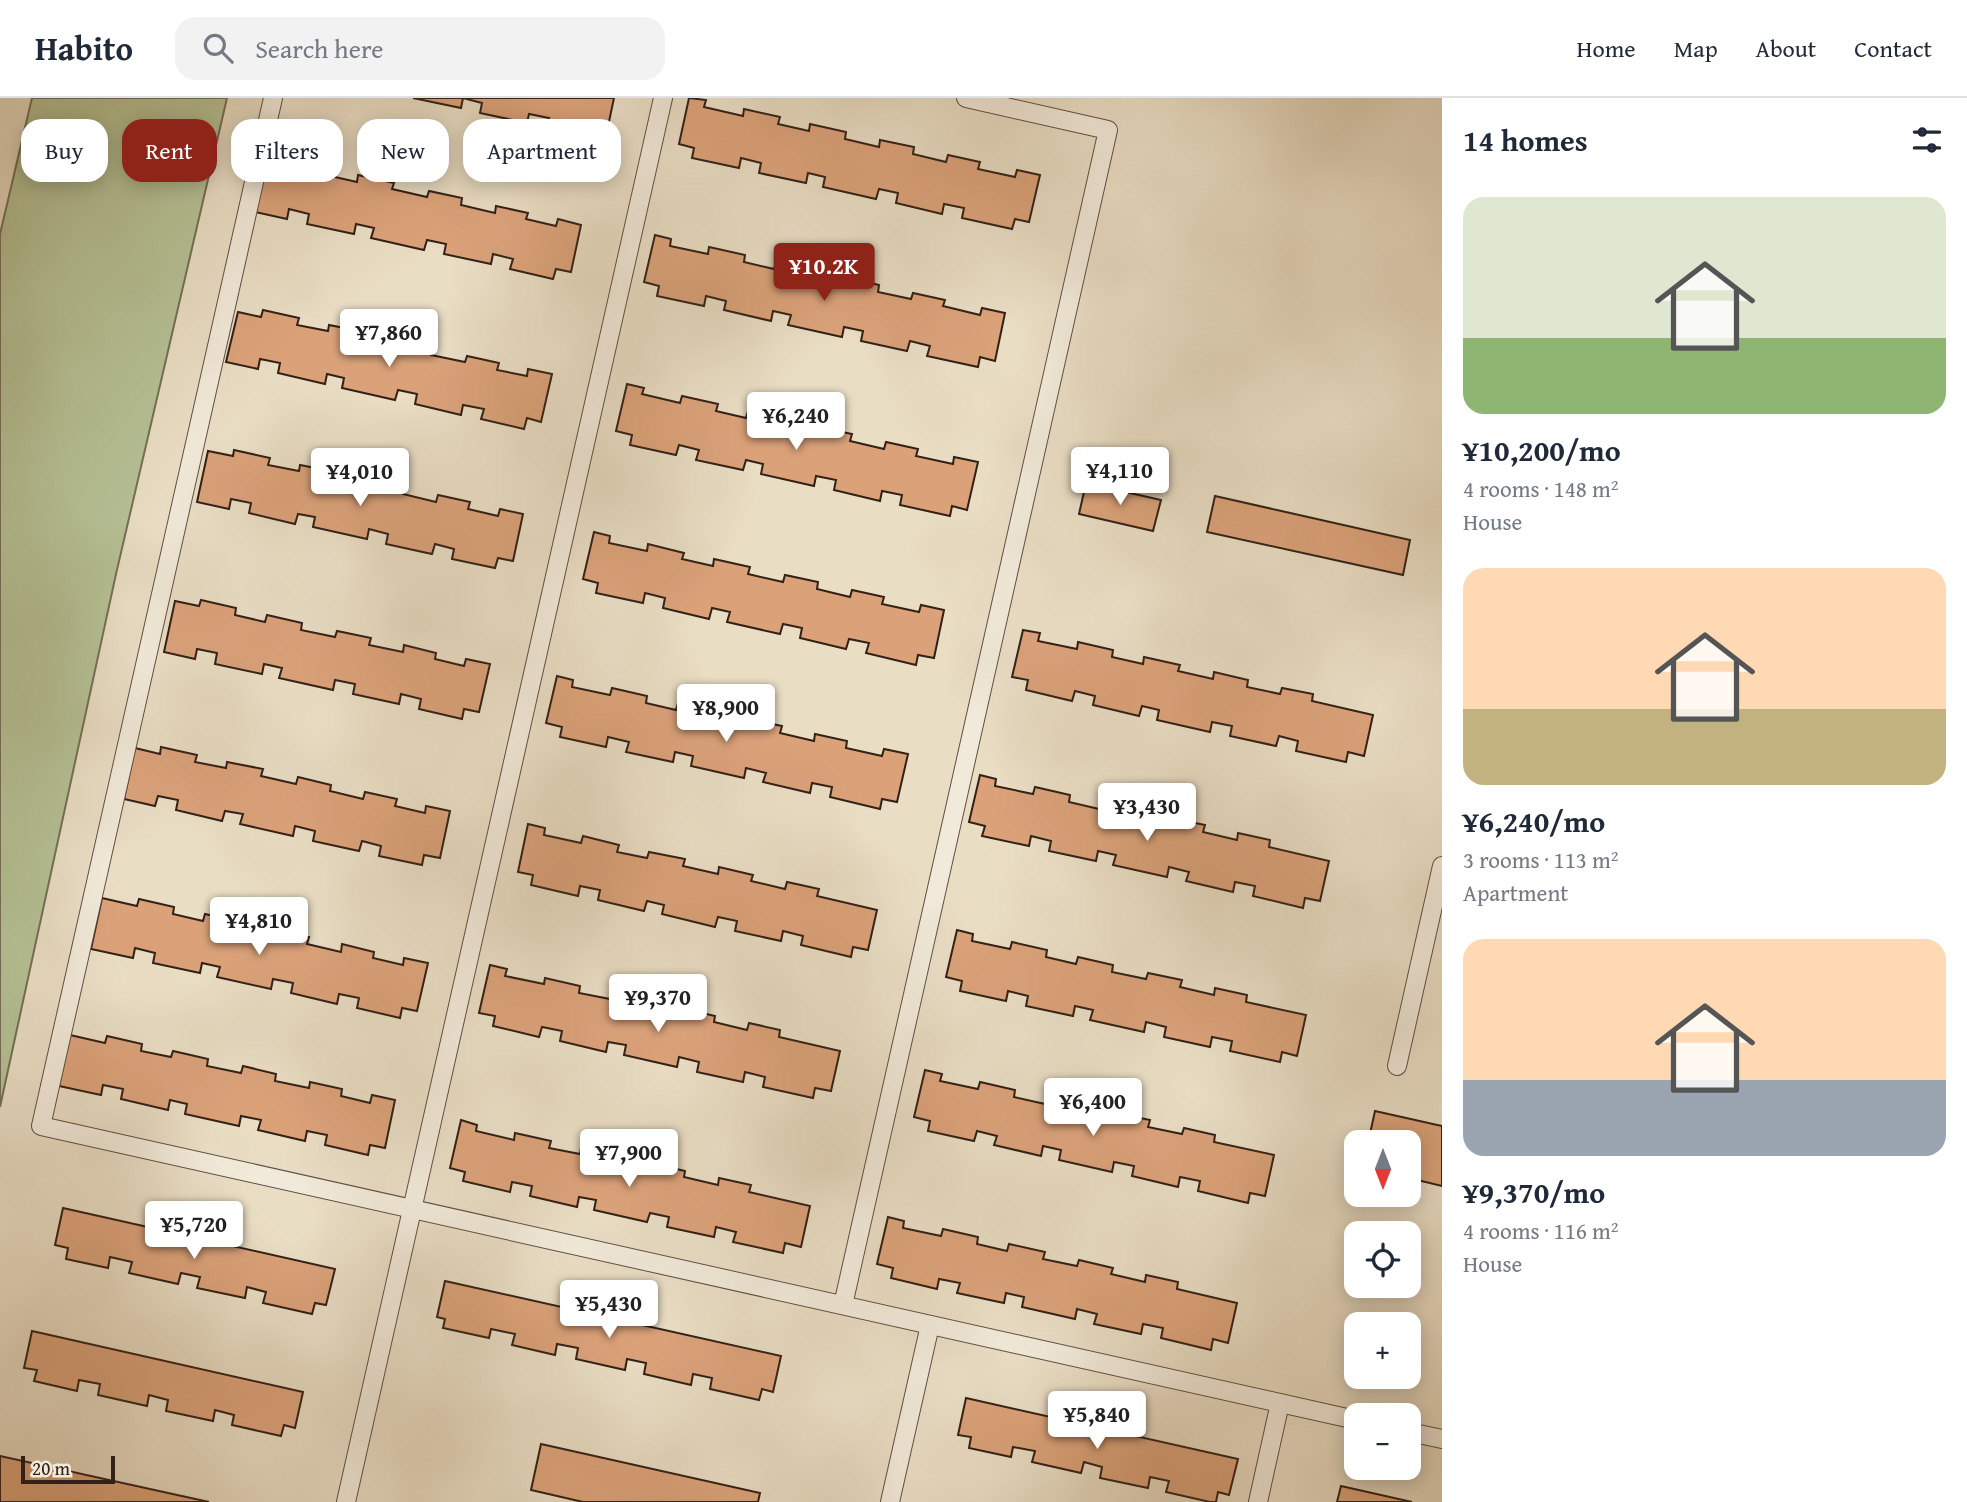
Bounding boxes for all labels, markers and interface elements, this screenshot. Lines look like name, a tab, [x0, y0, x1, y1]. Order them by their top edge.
search box	[175, 17, 665, 80]
text: Habito	[35, 24, 133, 72]
icon: search	[199, 29, 237, 67]
text: Search here	[255, 29, 383, 68]
text: Home	[1577, 31, 1636, 66]
text: Map	[1674, 31, 1718, 66]
text: About	[1756, 31, 1816, 66]
text: Contact	[1854, 31, 1932, 66]
text: 14 homes	[1463, 118, 1588, 162]
chip: Buy	[21, 119, 108, 182]
chip: Rent	[122, 119, 217, 182]
chip: Filters	[231, 119, 343, 182]
chip: New	[357, 119, 449, 182]
chip: Apartment	[463, 119, 621, 182]
icon: filters	[1908, 121, 1946, 159]
icon: home	[1642, 243, 1768, 369]
pin: ¥10.2K	[767, 244, 881, 303]
text: ¥10.2K	[790, 249, 858, 282]
pin: ¥7,860	[332, 310, 446, 369]
text: ¥7,860	[356, 315, 422, 348]
pin: ¥6,240	[739, 392, 853, 452]
text: ¥6,240	[763, 398, 829, 431]
text: ¥10,200/mo	[1463, 428, 1621, 472]
pin: ¥4,010	[303, 448, 417, 508]
pin: ¥4,110	[1063, 448, 1177, 507]
text: ¥4,110	[1087, 453, 1153, 486]
text: ¥4,010	[327, 454, 393, 487]
text: 4 rooms · 148 m²	[1463, 472, 1618, 505]
text: House	[1463, 505, 1522, 538]
icon: home	[1642, 614, 1768, 740]
pin: ¥8,900	[669, 684, 783, 744]
text: ¥8,900	[693, 690, 759, 723]
pin: ¥3,430	[1090, 784, 1204, 843]
text: ¥3,430	[1114, 789, 1180, 822]
text: ¥6,240/mo	[1463, 799, 1605, 843]
text: 3 rooms · 113 m²	[1463, 843, 1618, 876]
text: Apartment	[1463, 876, 1568, 909]
pin: ¥4,810	[202, 898, 316, 957]
text: ¥4,810	[226, 903, 292, 936]
pin: ¥9,370	[601, 974, 715, 1034]
text: ¥9,370	[625, 980, 691, 1013]
icon: home	[1642, 985, 1768, 1111]
pin: ¥6,400	[1036, 1079, 1150, 1138]
text: ¥6,400	[1060, 1084, 1126, 1117]
pin: ¥7,900	[572, 1130, 686, 1189]
north arrow	[1344, 1130, 1421, 1208]
map controls	[1344, 1130, 1421, 1480]
text: ¥7,900	[596, 1135, 662, 1168]
text: ¥9,370/mo	[1463, 1170, 1605, 1214]
pin: ¥5,720	[137, 1202, 251, 1261]
text: ¥5,720	[161, 1207, 227, 1240]
text: 4 rooms · 116 m²	[1463, 1214, 1618, 1247]
button: locate	[1344, 1221, 1421, 1298]
text: House	[1463, 1247, 1522, 1280]
pin: ¥5,430	[552, 1280, 666, 1340]
text: ¥5,430	[576, 1286, 642, 1319]
button: +	[1344, 1312, 1421, 1389]
pin: ¥5,840	[1040, 1392, 1154, 1451]
text: ¥5,840	[1064, 1397, 1130, 1430]
button: −	[1344, 1403, 1421, 1480]
scale bar	[21, 1453, 116, 1485]
text: 20 m	[32, 1454, 70, 1482]

